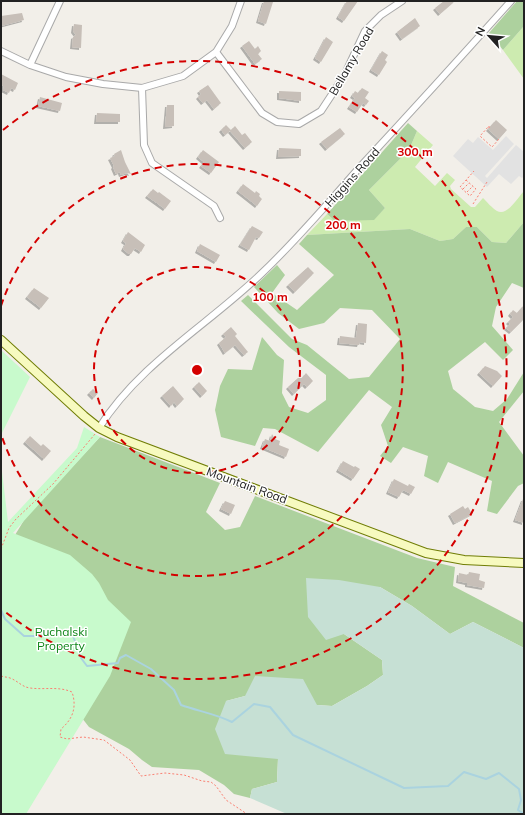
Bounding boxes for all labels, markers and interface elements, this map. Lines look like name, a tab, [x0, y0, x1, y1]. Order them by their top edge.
north arrow	[469, 16, 509, 56]
street label: Bellamy Road	[325, 24, 377, 98]
text: N	[472, 25, 488, 38]
street label: Higgins Road	[321, 144, 383, 210]
text: 300 m	[397, 144, 433, 159]
text: 200 m	[325, 217, 361, 232]
text: 100 m	[252, 289, 288, 304]
centre of rings	[190, 363, 204, 377]
street label: Mountain Road	[205, 463, 289, 507]
park label: Puchalski Property	[35, 624, 87, 653]

